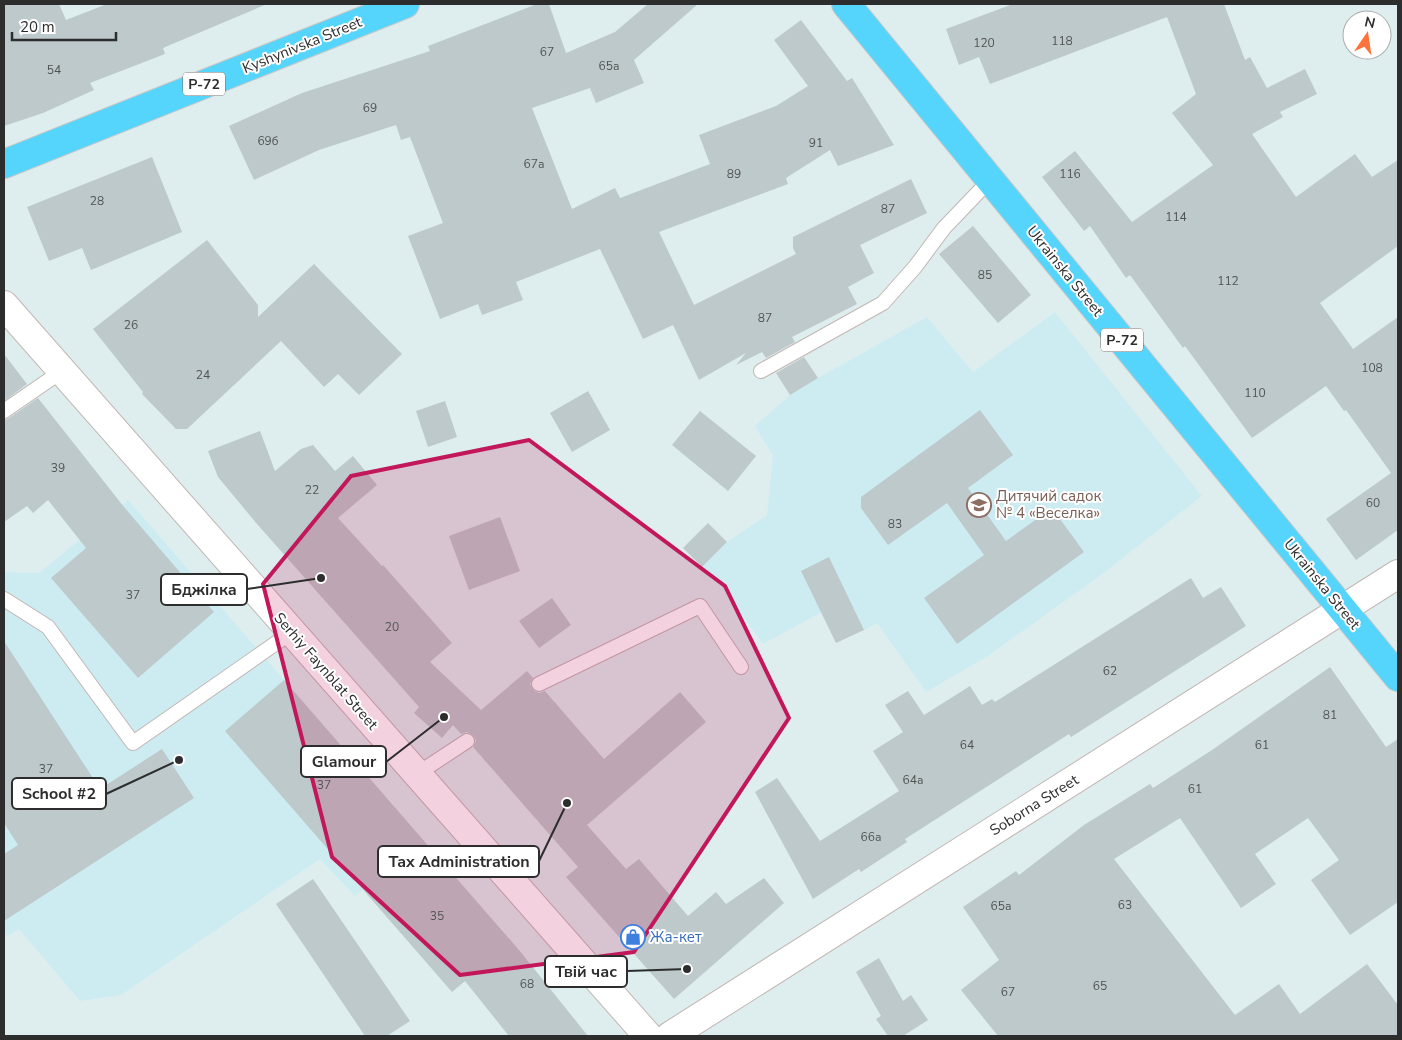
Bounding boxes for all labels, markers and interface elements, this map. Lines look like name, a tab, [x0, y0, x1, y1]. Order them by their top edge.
scale bar	[12, 10, 116, 42]
north arrow	[1342, 10, 1392, 60]
street label: Kyshynivska Street	[239, 12, 365, 78]
text: N	[1363, 12, 1377, 33]
text: 20 m	[20, 17, 55, 37]
house number: 118	[1051, 33, 1073, 49]
house number: 120	[973, 35, 995, 51]
house number: 67	[540, 44, 554, 60]
house number: 65а	[599, 58, 619, 74]
house number: 54	[47, 62, 61, 78]
road number: Р-72	[183, 72, 225, 96]
house number: 69	[363, 100, 377, 116]
house number: 69б	[257, 133, 279, 149]
house number: 91	[809, 135, 823, 151]
house number: 67а	[524, 156, 544, 172]
house number: 89	[727, 166, 741, 182]
house number: 116	[1059, 166, 1081, 182]
house number: 28	[90, 193, 104, 209]
house number: 87	[881, 201, 895, 217]
house number: 114	[1165, 209, 1187, 225]
street label: Ukrainska Street	[1022, 222, 1108, 321]
house number: 85	[978, 267, 992, 283]
house number: 112	[1217, 273, 1239, 289]
house number: 87	[758, 310, 772, 326]
house number: 26	[124, 317, 138, 333]
road number: Р-72	[1101, 328, 1143, 352]
house number: 108	[1361, 360, 1383, 376]
house number: 24	[196, 367, 210, 383]
house number: 110	[1244, 385, 1266, 401]
house number: 39	[51, 460, 65, 476]
house number: 22	[305, 482, 319, 498]
place label: Дитячий садок № 4 «Веселка»	[996, 486, 1101, 523]
school or university icon: Дитячий садок № 4 «Веселка»	[966, 492, 992, 518]
house number: 60	[1366, 495, 1380, 511]
house number: 83	[888, 516, 902, 532]
street label: Ukrainska Street	[1279, 535, 1365, 634]
callout: Бджілка	[161, 574, 247, 605]
text: Бджілка	[171, 579, 237, 601]
house number: 37	[126, 587, 140, 603]
street label: Serhiy Faynblat Street	[269, 608, 383, 734]
house number: 20	[385, 619, 399, 635]
house number: 62	[1103, 663, 1117, 679]
house number: 81	[1323, 707, 1337, 723]
house number: 64	[960, 737, 974, 753]
house number: 61	[1255, 737, 1269, 753]
callout: Glamour	[301, 746, 386, 777]
text: Glamour	[312, 751, 377, 773]
house number: 37	[39, 761, 53, 777]
street label: Soborna Street	[986, 769, 1083, 840]
house number: 64а	[903, 772, 923, 788]
house number: 37	[317, 777, 331, 793]
callout: School #2	[12, 778, 106, 809]
house number: 61	[1188, 781, 1202, 797]
text: School #2	[22, 783, 96, 805]
house number: 66а	[861, 829, 881, 845]
callout: Tax Administration	[378, 846, 539, 877]
text: Tax Administration	[388, 851, 530, 873]
house number: 63	[1118, 897, 1132, 913]
house number: 65а	[991, 898, 1011, 914]
house number: 35	[430, 908, 444, 924]
shop icon: Жа-кет	[620, 924, 646, 950]
place label: Жа-кет	[650, 927, 702, 947]
callout: Твій час	[545, 956, 627, 987]
text: Твій час	[555, 961, 617, 983]
house number: 68	[520, 976, 534, 992]
house number: 65	[1093, 978, 1107, 994]
house number: 67	[1001, 984, 1015, 1000]

